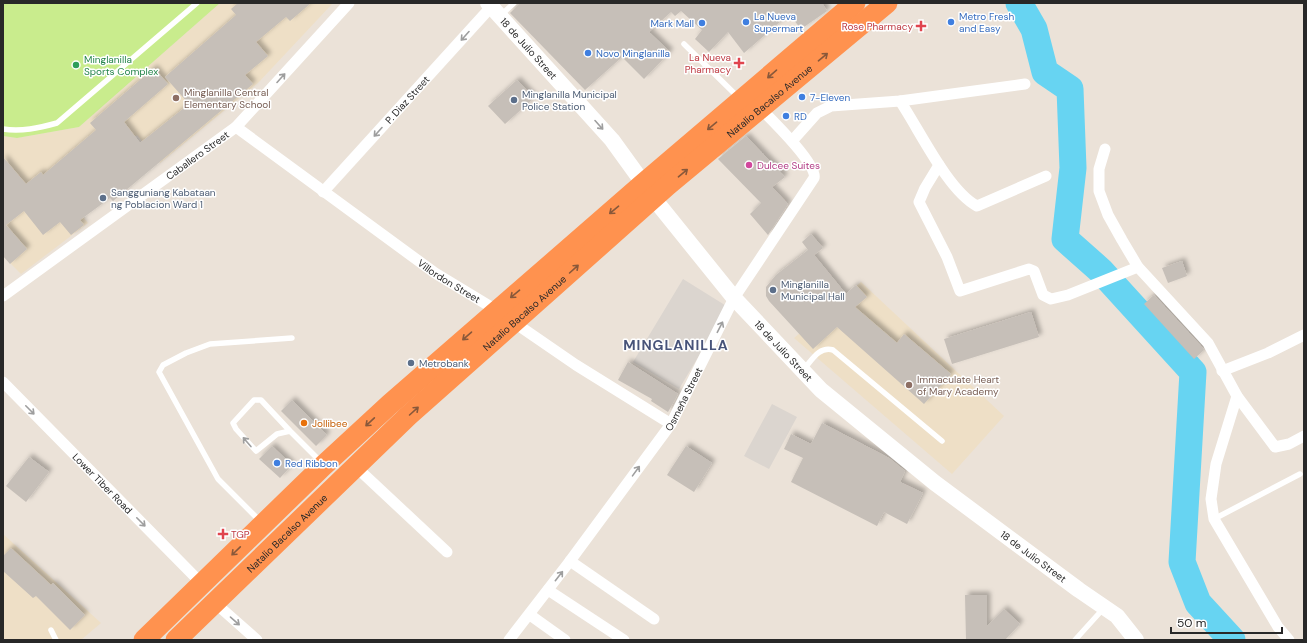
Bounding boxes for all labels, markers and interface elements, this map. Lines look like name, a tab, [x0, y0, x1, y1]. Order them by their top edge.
place label: La Nueva Supermart	[754, 10, 803, 35]
place label: Metro Fresh and Easy	[959, 10, 1014, 35]
street label: 18 de Julio Street	[497, 15, 560, 82]
place label: Mark Mall	[650, 17, 694, 30]
marker: La Nueva Supermart	[741, 17, 751, 27]
marker: Metro Fresh and Easy	[946, 17, 956, 27]
marker: Mark Mall	[697, 18, 707, 28]
place label: Rose Pharmacy	[842, 20, 913, 33]
marker: Rose Pharmacy	[916, 21, 926, 31]
one-way arrow	[461, 30, 470, 40]
place label: Novo Minglanilla	[596, 47, 670, 60]
marker: Novo Minglanilla	[583, 48, 593, 58]
place label: La Nueva Pharmacy	[685, 51, 731, 76]
one-way arrow	[818, 52, 829, 61]
place label: Minglanilla Sports Complex	[84, 53, 158, 78]
marker: La Nueva Pharmacy	[734, 58, 744, 68]
marker: Minglanilla Sports Complex	[71, 60, 81, 70]
street label: Natalio Bacalso Avenue	[724, 62, 815, 141]
one-way arrow	[767, 69, 778, 78]
one-way arrow	[276, 72, 285, 83]
street label: P. Diaz Street	[382, 73, 432, 126]
place label: Minglanilla Central Elementary School	[184, 86, 271, 111]
place label: Minglanilla Municipal Police Station	[522, 88, 617, 113]
place label: 7-Eleven	[810, 91, 850, 104]
marker: 7-Eleven	[797, 92, 807, 102]
marker: Minglanilla Central Elementary School	[171, 93, 181, 103]
marker: Minglanilla Municipal Police Station	[509, 95, 519, 105]
place label: RD	[794, 110, 807, 123]
marker: RD	[781, 111, 791, 121]
one-way arrow	[594, 120, 603, 130]
one-way arrow	[706, 121, 717, 130]
one-way arrow	[373, 127, 383, 137]
street label: Caballero Street	[163, 128, 232, 183]
place label: Dulcee Suites	[757, 159, 820, 172]
marker: Dulcee Suites	[744, 160, 754, 170]
one-way arrow	[678, 168, 688, 177]
place label: Sangguniang Kabataan ng Poblacion Ward 1	[111, 186, 216, 211]
marker: Sangguniang Kabataan ng Poblacion Ward 1	[98, 193, 108, 203]
one-way arrow	[608, 206, 619, 215]
street label: Villordon Street	[415, 256, 483, 306]
one-way arrow	[569, 264, 579, 274]
street label: Natalio Bacalso Avenue	[480, 272, 569, 354]
place label: Minglanilla Municipal Hall	[781, 278, 845, 303]
marker: Minglanilla Municipal Hall	[768, 285, 778, 295]
one-way arrow	[509, 290, 520, 299]
street label: 18 de Julio Street	[752, 318, 815, 384]
one-way arrow	[717, 321, 724, 333]
one-way arrow	[462, 331, 472, 341]
district label: MINGLANILLA	[623, 336, 729, 354]
place label: Metrobank	[419, 357, 469, 370]
marker: Metrobank	[406, 358, 416, 368]
street label: Osmeña Street	[662, 365, 705, 434]
place label: Immaculate Heart of Mary Academy	[917, 373, 999, 398]
marker: Immaculate Heart of Mary Academy	[904, 380, 914, 390]
one-way arrow	[25, 405, 35, 415]
one-way arrow	[409, 406, 419, 415]
place label: Jollibee	[312, 417, 348, 430]
marker: Jollibee	[299, 418, 309, 428]
one-way arrow	[365, 418, 375, 427]
one-way arrow	[242, 437, 252, 447]
street label: Lower Tiber Road	[70, 450, 135, 517]
place label: Red Ribbon	[285, 457, 338, 470]
marker: Red Ribbon	[272, 458, 282, 468]
one-way arrow	[632, 466, 640, 477]
street label: Natalio Bacalso Avenue	[244, 491, 331, 575]
one-way arrow	[136, 517, 146, 527]
place label: TGP	[231, 528, 250, 541]
street label: 18 de Julio Street	[998, 528, 1069, 585]
marker: TGP	[218, 529, 228, 539]
one-way arrow	[231, 546, 241, 555]
one-way arrow	[554, 570, 563, 581]
scale bar	[1171, 609, 1282, 635]
text: 50 m	[1177, 615, 1206, 631]
one-way arrow	[230, 616, 240, 625]

